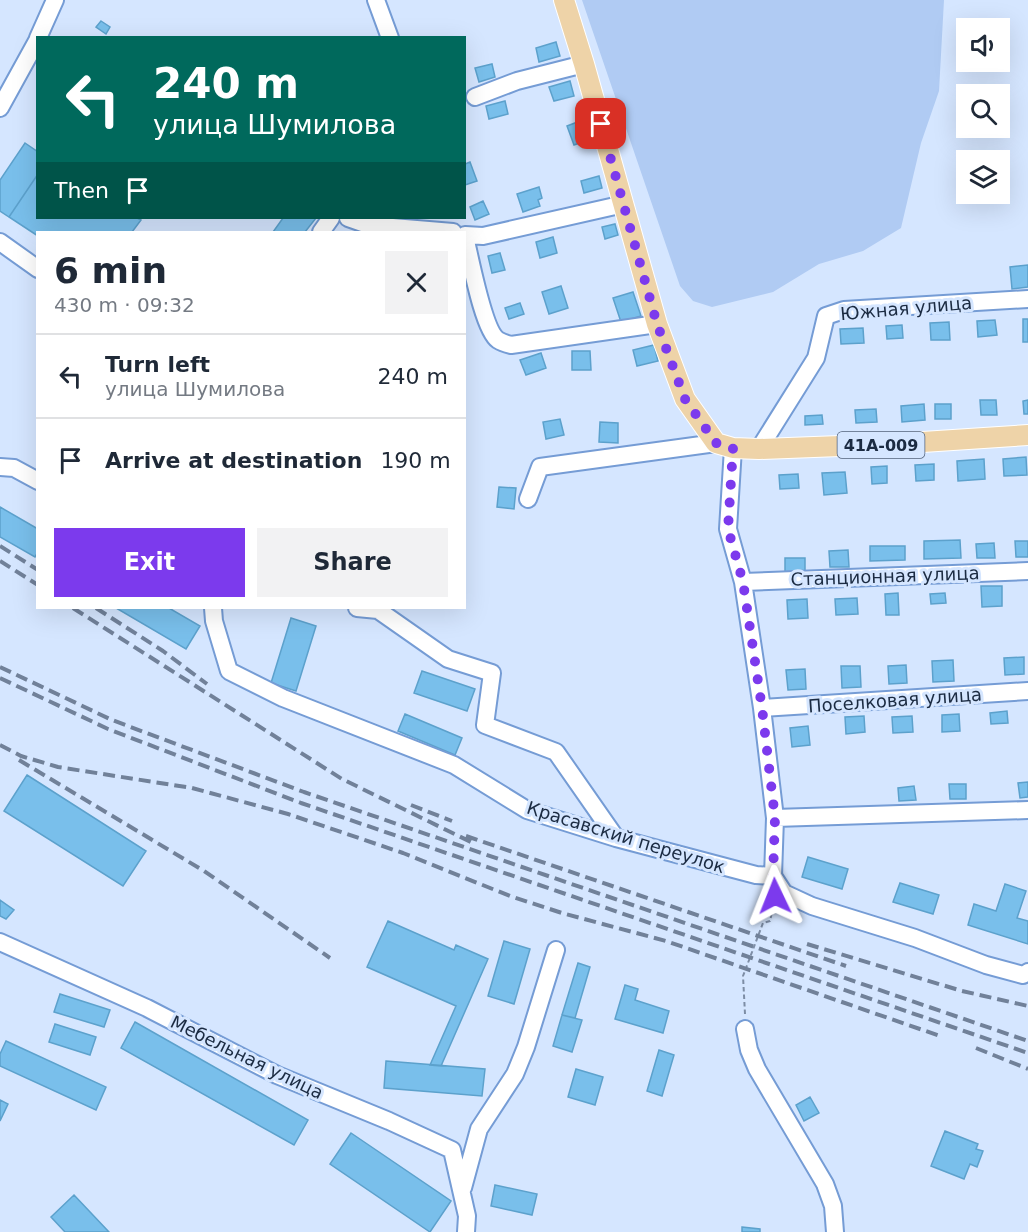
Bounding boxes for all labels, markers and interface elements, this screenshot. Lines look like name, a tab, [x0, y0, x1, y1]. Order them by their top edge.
map controls	[956, 18, 1010, 204]
button: sound	[956, 18, 1010, 72]
text: 240 m	[153, 59, 299, 108]
icon: left	[54, 60, 132, 138]
button: search	[956, 84, 1010, 138]
pin	[575, 98, 626, 149]
icon: arrive	[584, 107, 617, 140]
text: улица Шумилова	[153, 109, 396, 140]
button: layers	[956, 150, 1010, 204]
icon: arrive	[121, 174, 154, 207]
text: Then	[54, 178, 109, 203]
text: 6 min	[54, 250, 167, 291]
button: close	[385, 251, 448, 314]
street label: Южная улица	[839, 292, 973, 324]
text: 430 m · 09:32	[54, 293, 195, 317]
text: Turn left	[105, 352, 210, 377]
icon: left	[54, 360, 87, 393]
text: 240 m	[378, 364, 448, 389]
text: улица Шумилова	[105, 377, 285, 401]
road number: 41А-009	[838, 432, 924, 458]
icon: arrive	[54, 444, 87, 477]
text: Arrive at destination	[105, 448, 362, 473]
text: 190 m	[380, 448, 451, 473]
button: Exit	[54, 528, 245, 597]
button: Share	[257, 528, 448, 597]
street label: Станционная улица	[790, 562, 980, 590]
street label: Поселковая улица	[807, 683, 983, 717]
street label: Красавский переулок	[524, 797, 728, 877]
position arrow	[743, 864, 807, 928]
street label: Мебельная улица	[167, 1011, 327, 1103]

